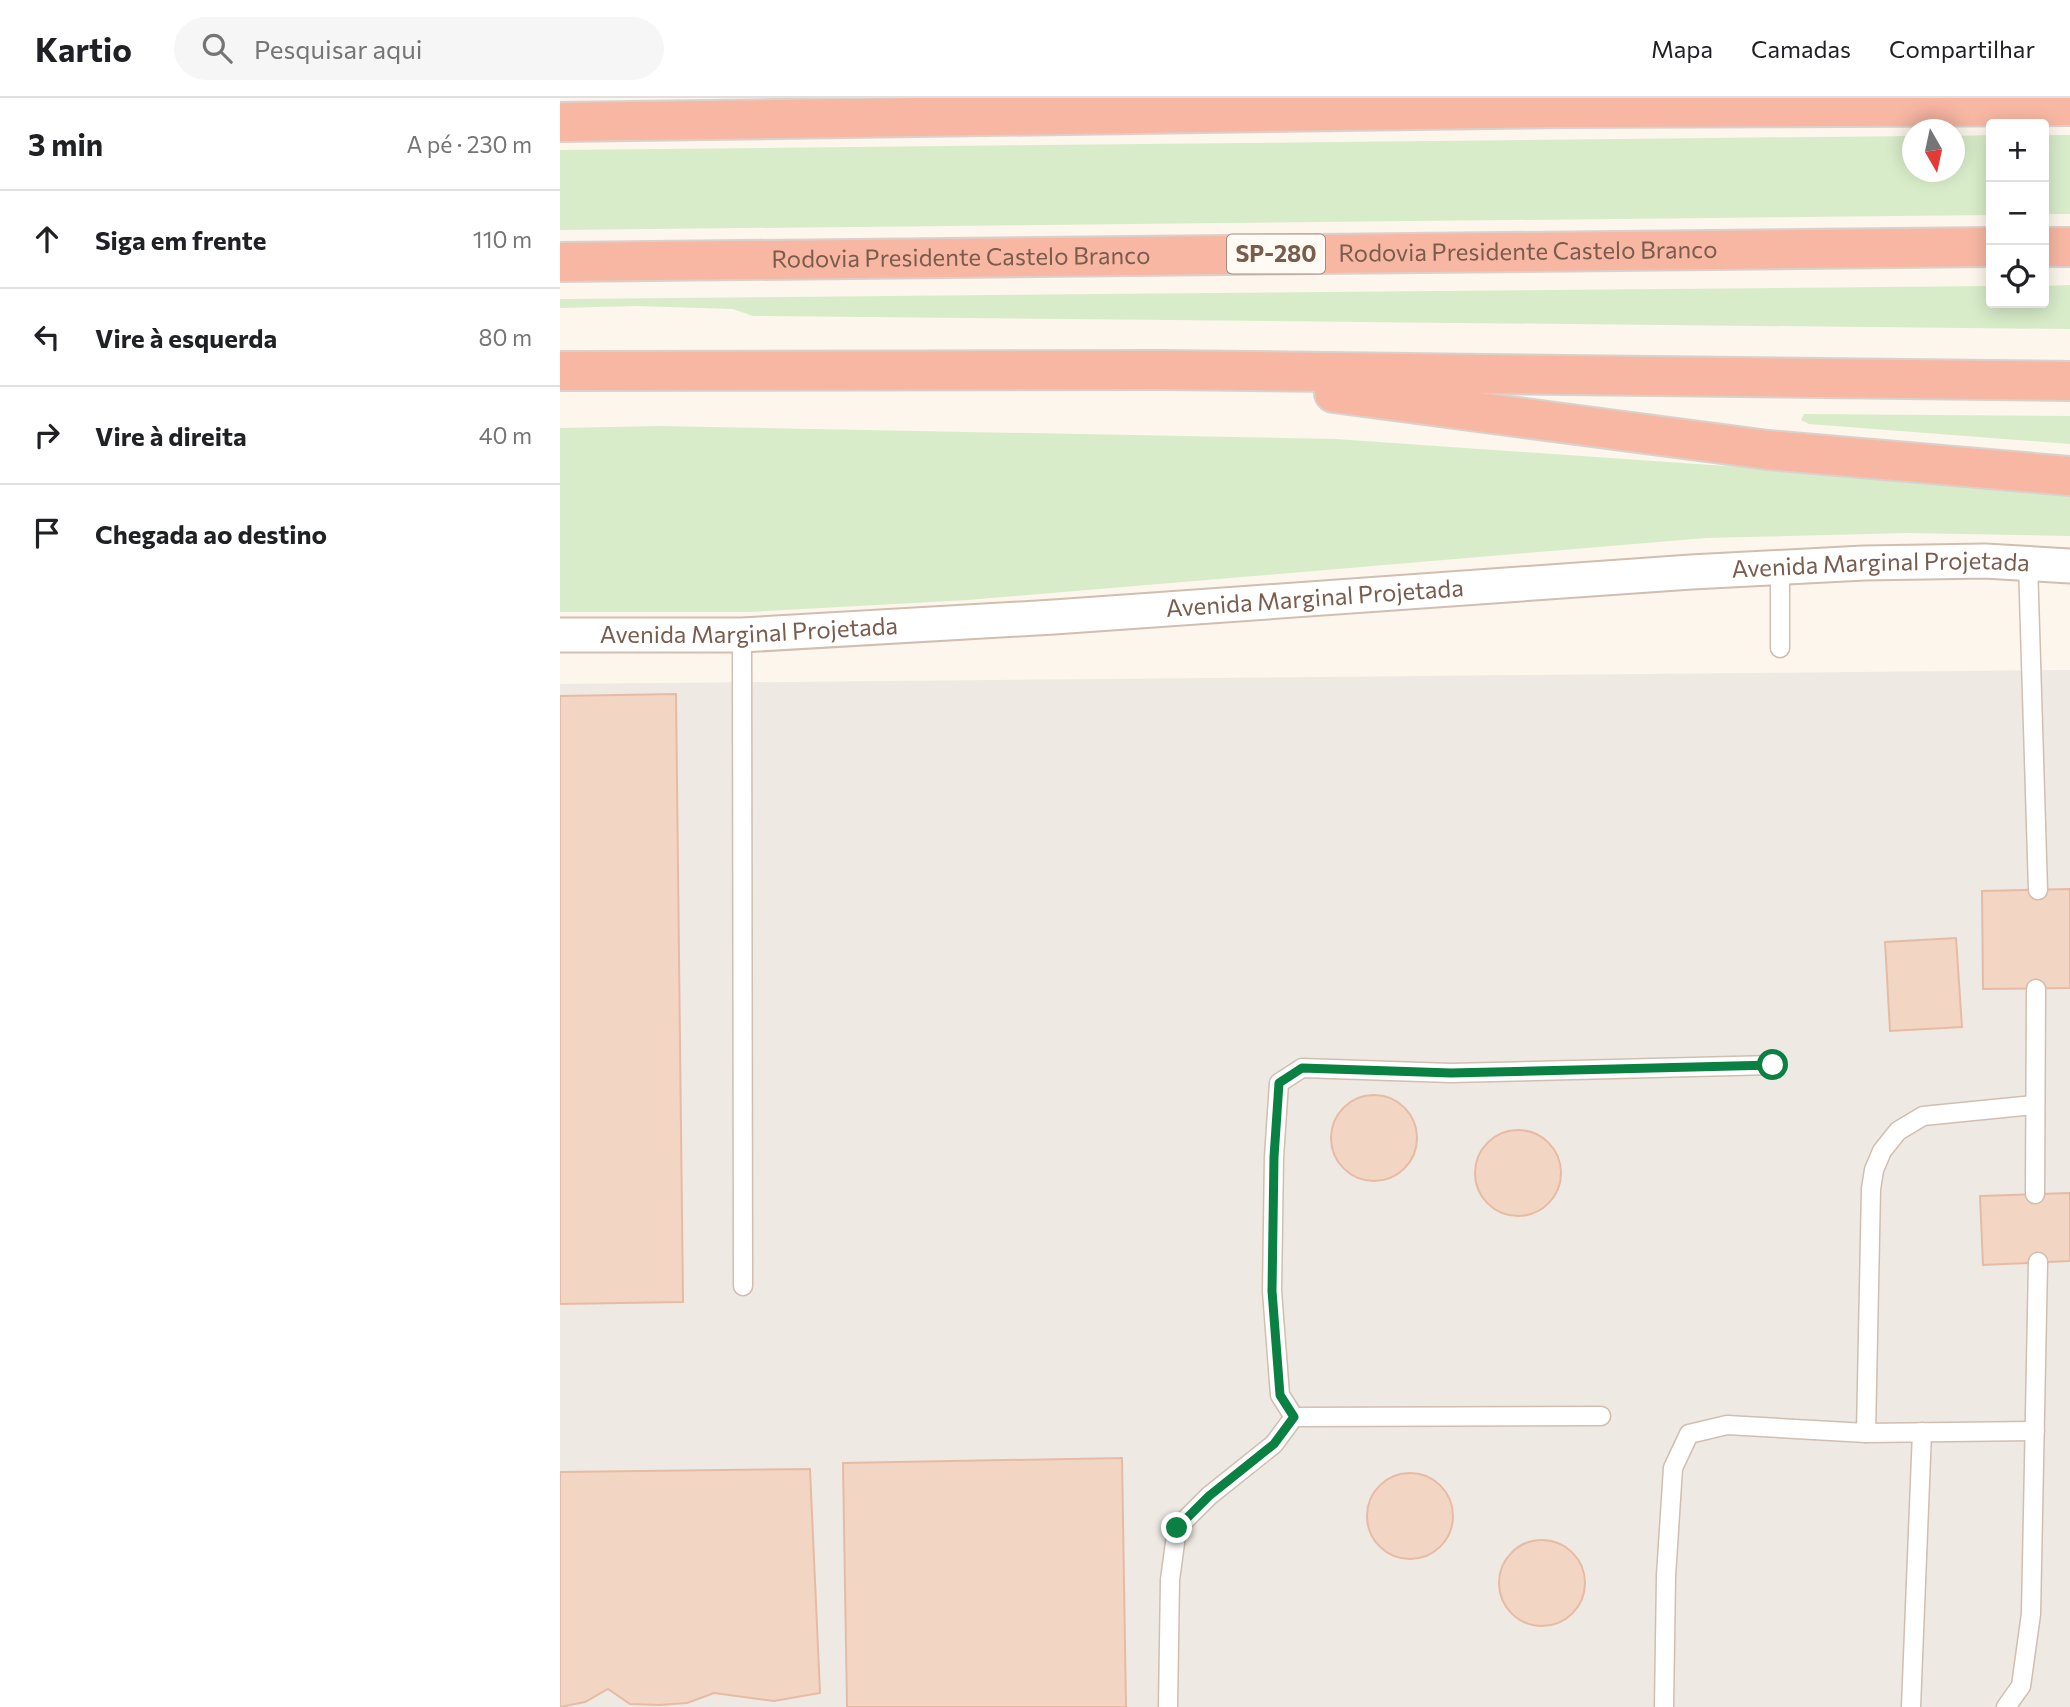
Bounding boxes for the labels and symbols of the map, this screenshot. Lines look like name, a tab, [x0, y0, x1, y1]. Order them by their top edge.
north arrow	[1902, 119, 1965, 182]
road number: SP-280	[1227, 234, 1325, 274]
street label: Rodovia Presidente Castelo Branco	[1338, 234, 1718, 267]
street label: Rodovia Presidente Castelo Branco	[771, 240, 1151, 273]
street label: Avenida Marginal Projetada	[1731, 545, 2031, 583]
street label: Avenida Marginal Projetada	[1165, 572, 1465, 622]
street label: Avenida Marginal Projetada	[600, 610, 899, 648]
route start	[1757, 1049, 1788, 1080]
route end	[1161, 1512, 1192, 1543]

